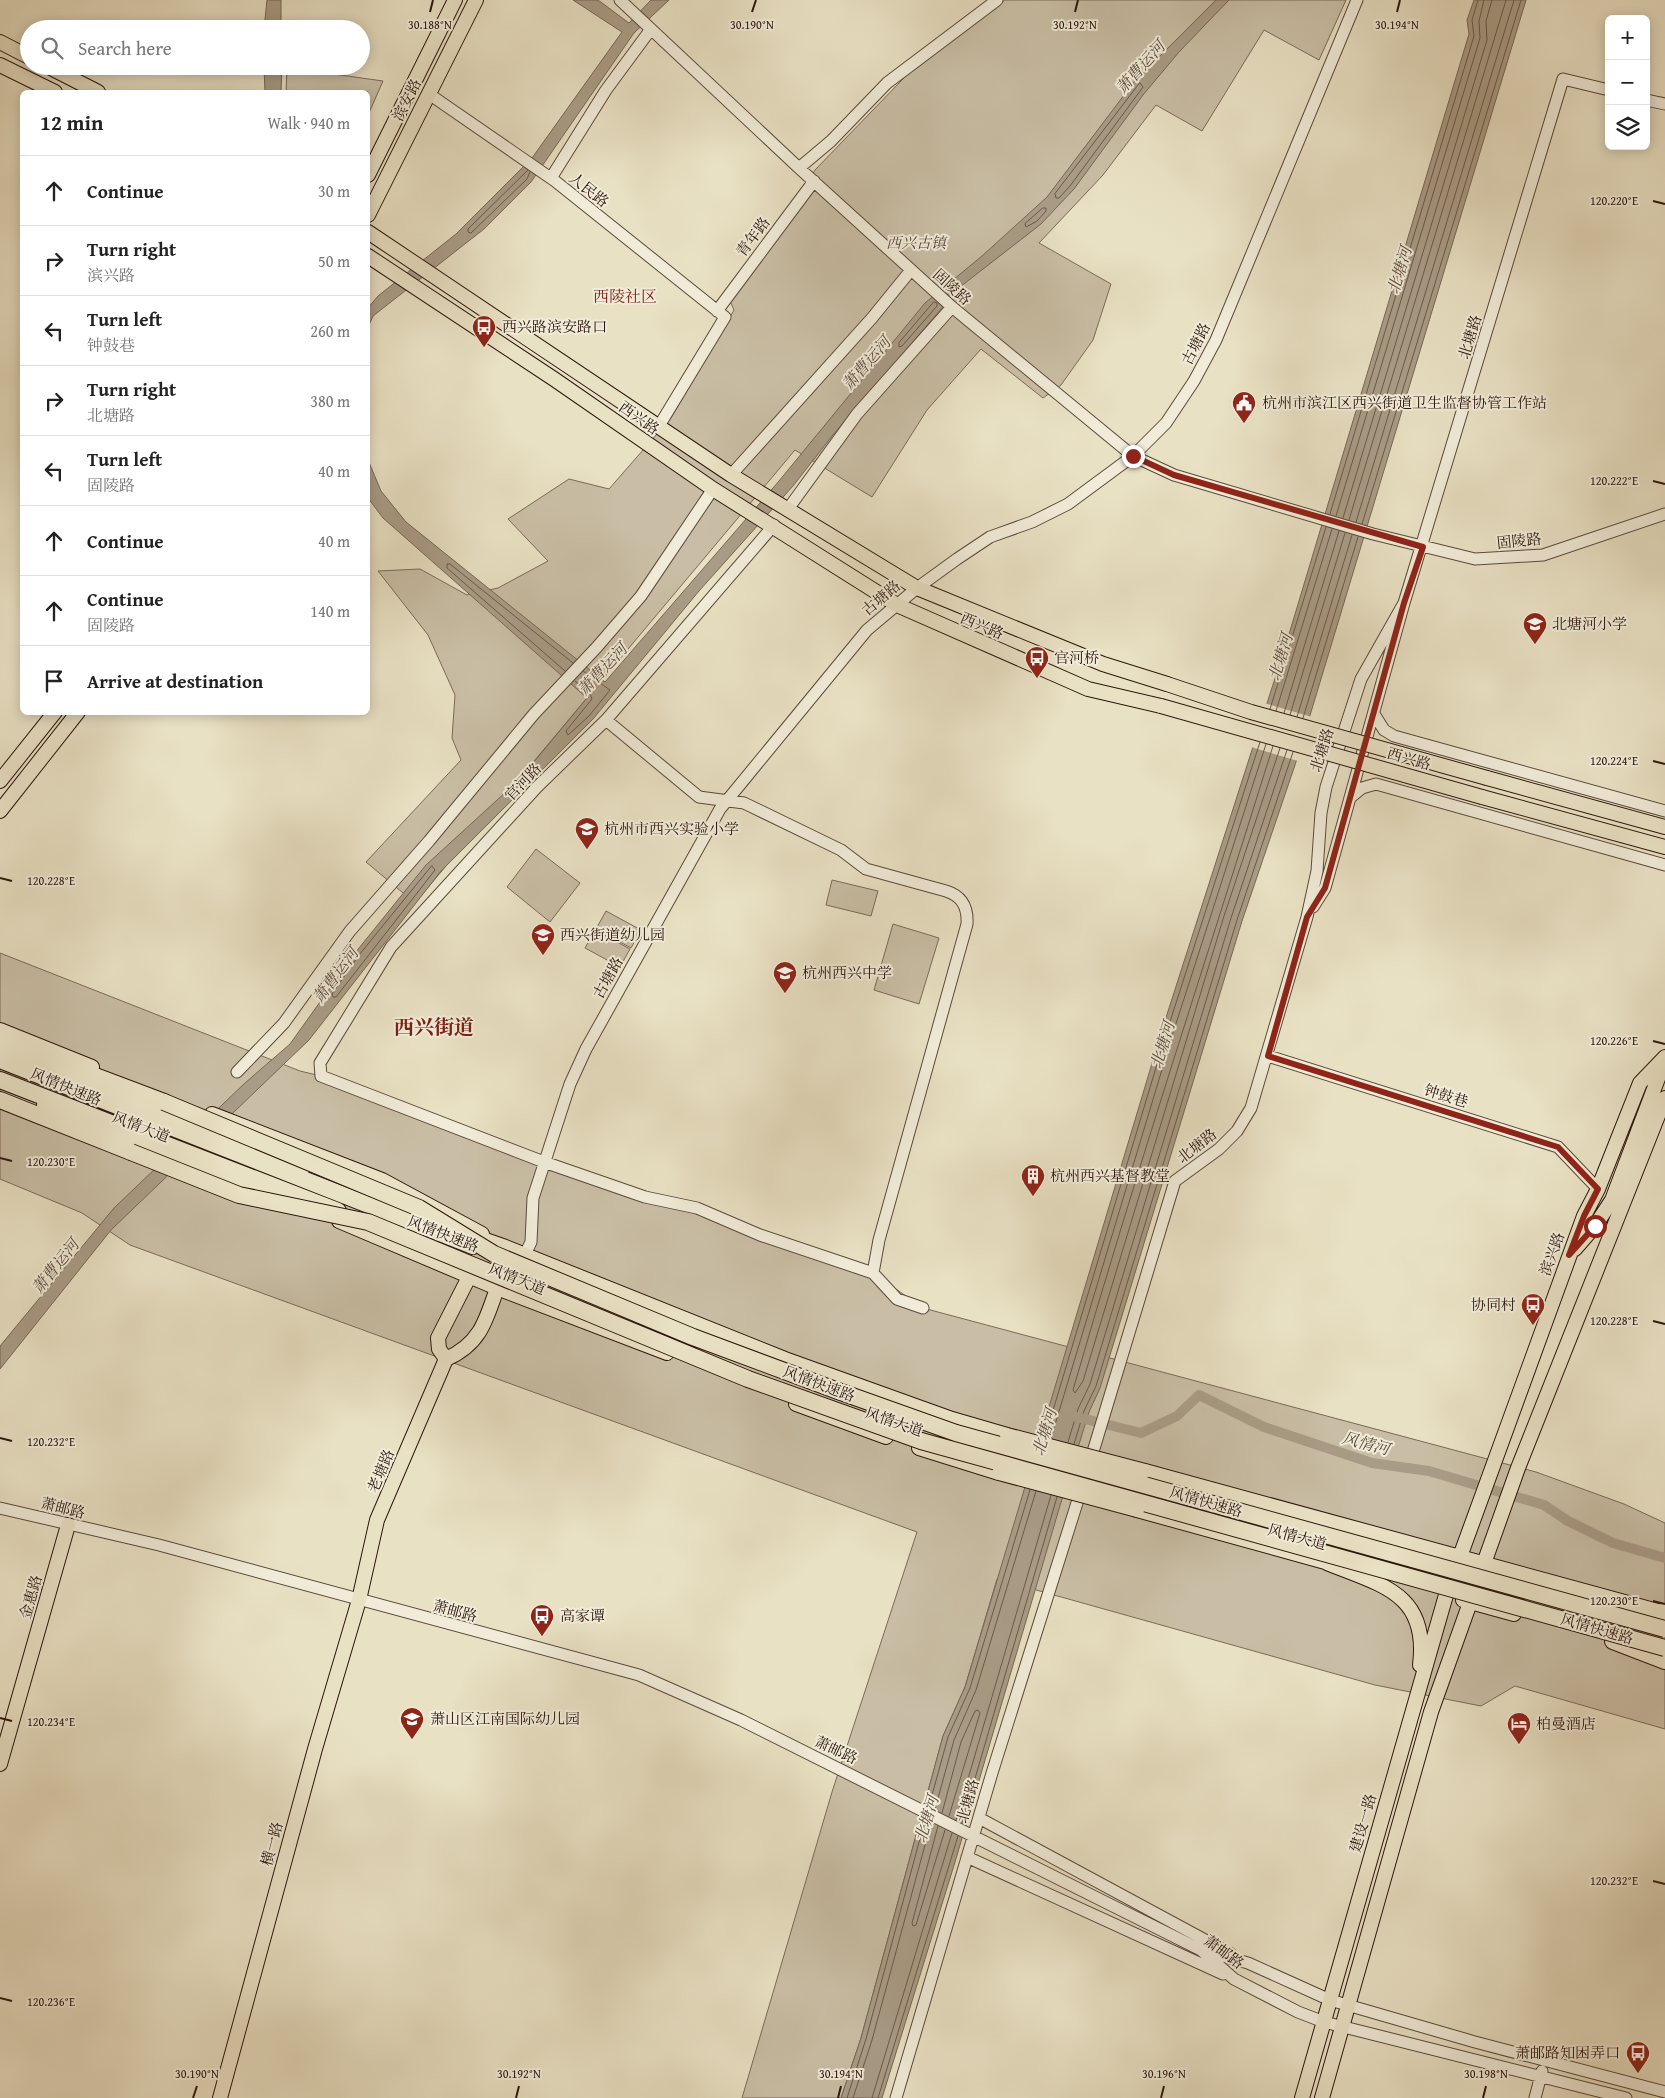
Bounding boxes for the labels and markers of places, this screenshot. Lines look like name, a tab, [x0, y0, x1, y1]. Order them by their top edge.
bus stop icon: 西兴路滨安路口	[471, 314, 497, 348]
place label: 西兴路滨安路口	[502, 316, 607, 337]
public building icon: 杭州市滨江区西兴街道卫生监督协管工作站	[1231, 390, 1257, 424]
place label: 杭州市滨江区西兴街道卫生监督协管工作站	[1262, 392, 1547, 413]
school or university icon: 北塘河小学	[1522, 611, 1548, 645]
place label: 北塘河小学	[1552, 613, 1627, 634]
bus stop icon: 官河桥	[1024, 645, 1050, 679]
place label: 官河桥	[1054, 647, 1099, 668]
school or university icon: 杭州市西兴实验小学	[574, 816, 600, 850]
place label: 杭州市西兴实验小学	[604, 818, 739, 839]
school or university icon: 西兴街道幼儿园	[530, 922, 556, 956]
place label: 西兴街道幼儿园	[560, 924, 665, 945]
school or university icon: 杭州西兴中学	[772, 960, 798, 994]
place label: 杭州西兴中学	[802, 962, 892, 983]
building icon: 杭州西兴基督教堂	[1020, 1163, 1046, 1197]
place label: 杭州西兴基督教堂	[1050, 1165, 1170, 1186]
bus stop icon: 协同村	[1520, 1292, 1546, 1326]
place label: 协同村	[1471, 1294, 1516, 1315]
bus stop icon: 高家谭	[529, 1603, 555, 1637]
place label: 高家谭	[560, 1605, 605, 1626]
school or university icon: 萧山区江南国际幼儿园	[399, 1706, 425, 1740]
place label: 萧山区江南国际幼儿园	[430, 1708, 580, 1729]
hotel icon: 柏曼酒店	[1506, 1711, 1532, 1745]
place label: 柏曼酒店	[1536, 1713, 1596, 1734]
bus stop icon: 萧邮路知困弄口	[1625, 2040, 1651, 2074]
place label: 萧邮路知困弄口	[1515, 2042, 1620, 2063]

